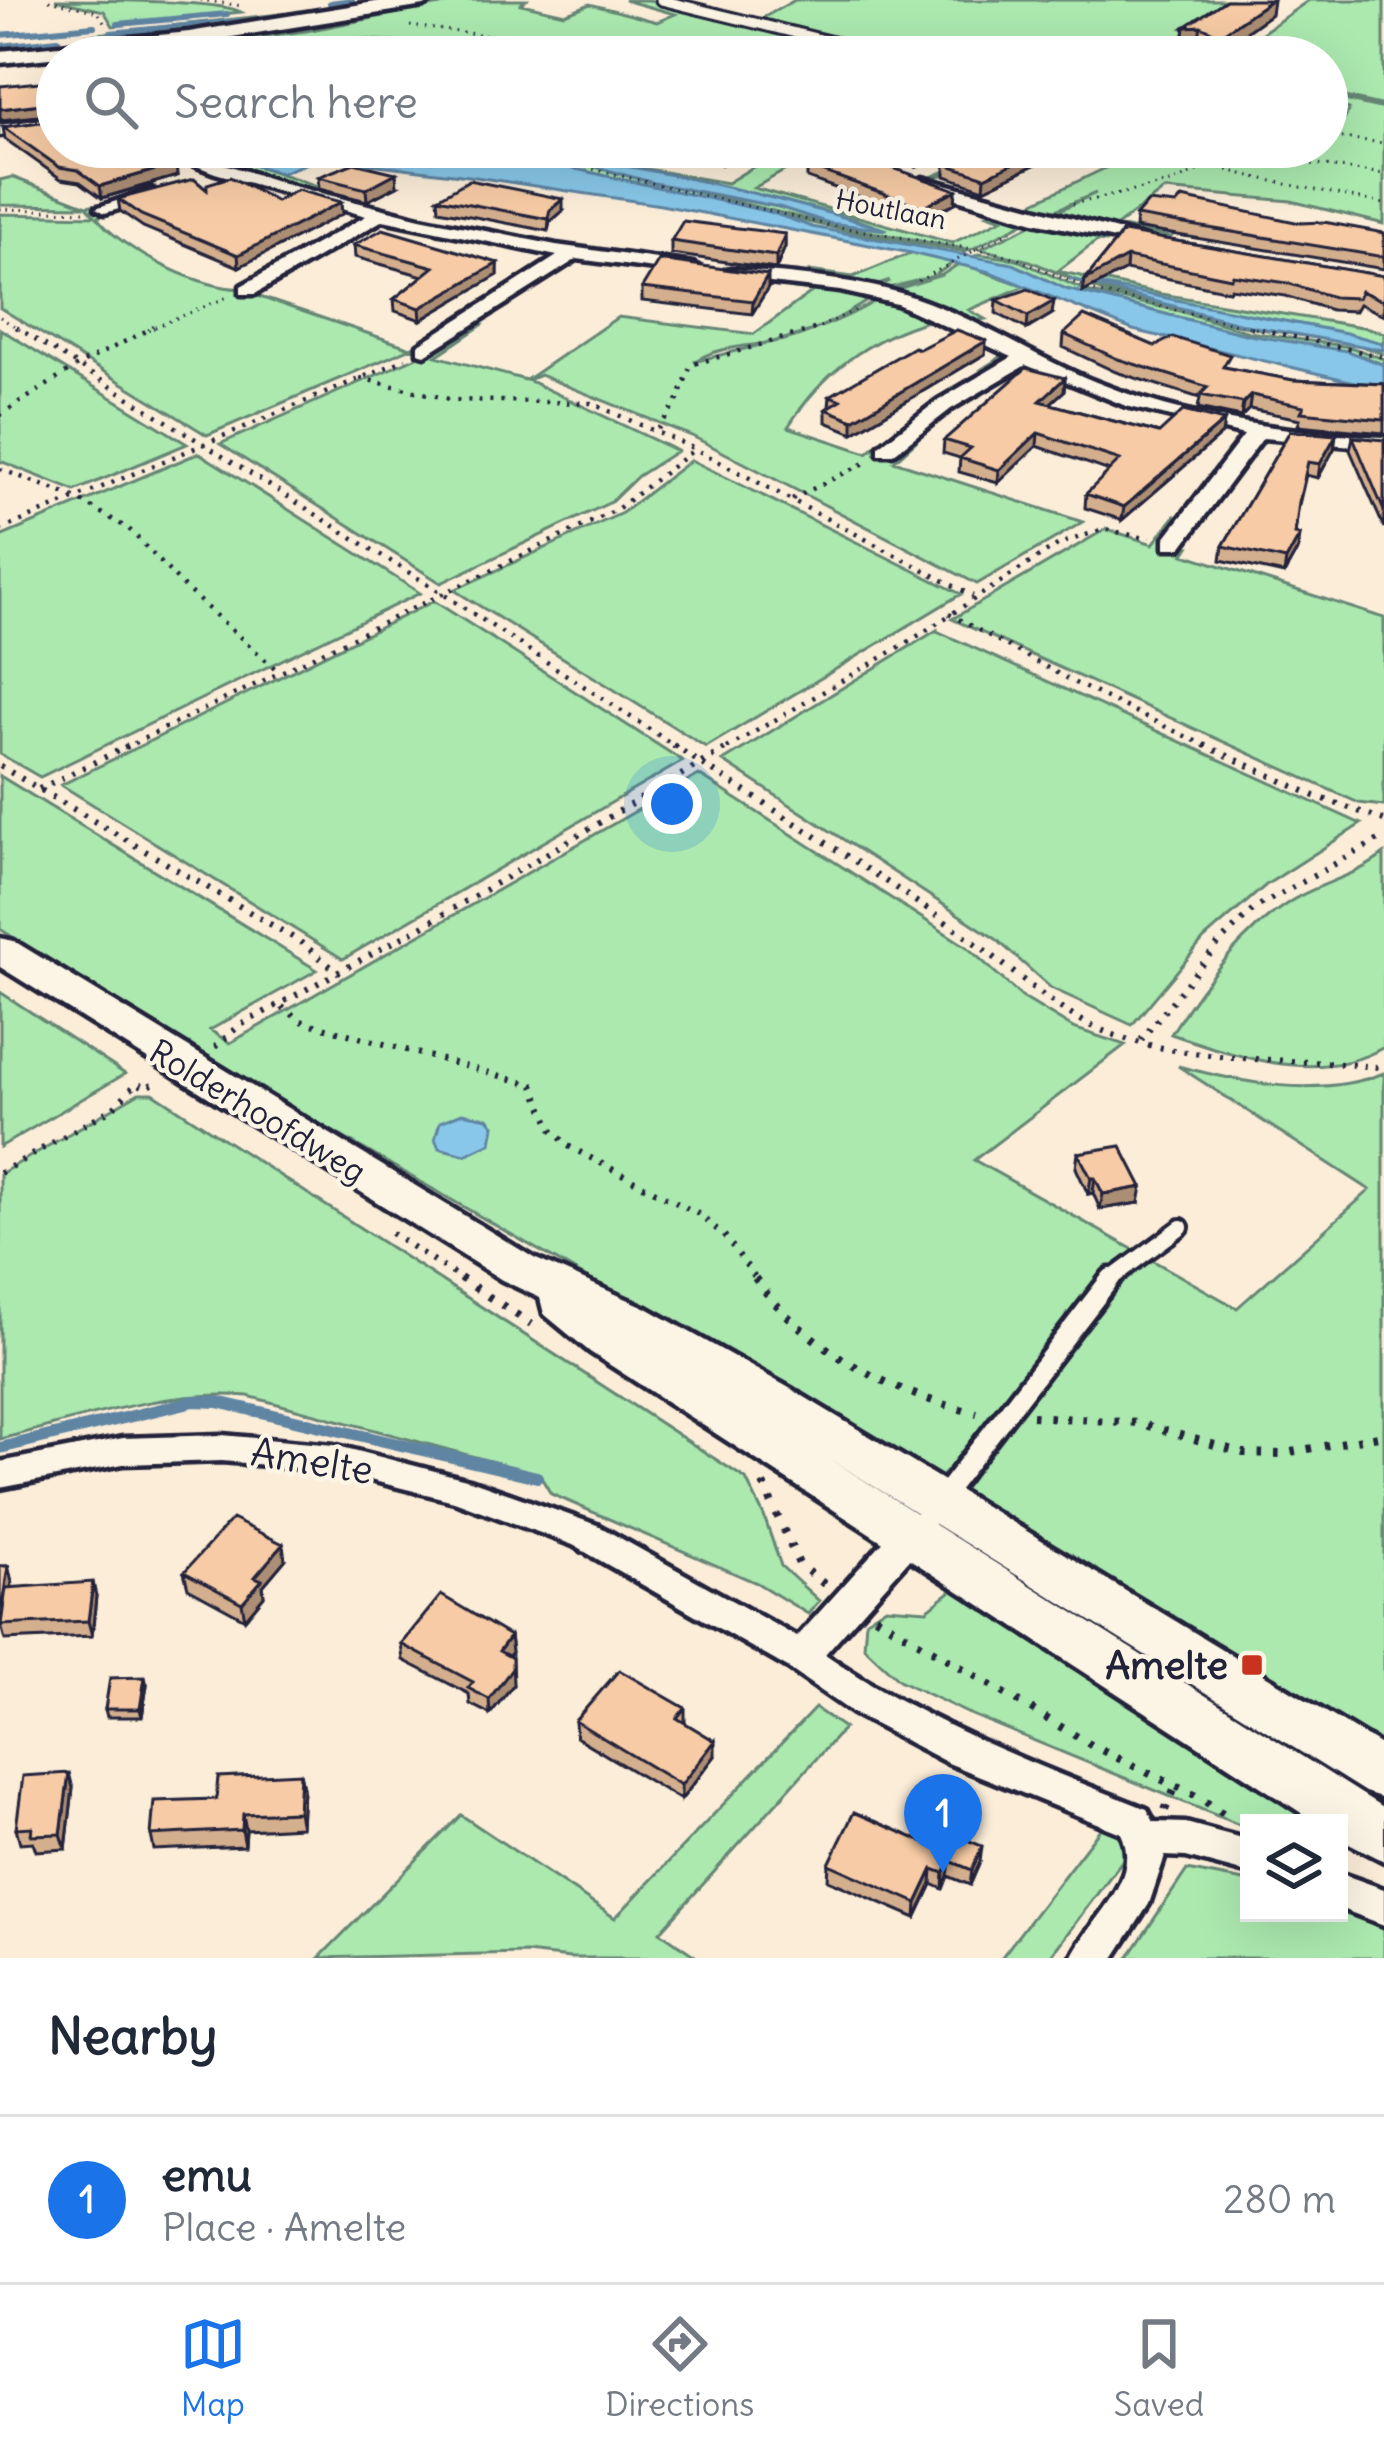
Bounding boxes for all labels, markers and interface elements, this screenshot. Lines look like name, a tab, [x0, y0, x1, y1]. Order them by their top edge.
search box	[36, 36, 1348, 168]
icon: search	[78, 69, 144, 135]
text: Search here	[174, 74, 418, 130]
street label: Houtlaan	[833, 182, 949, 236]
your location	[642, 774, 702, 834]
street label: Rolderhoofdweg	[142, 1030, 374, 1192]
street label: Amelte	[248, 1427, 376, 1495]
place label: Amelte	[1105, 1641, 1228, 1690]
marker: Amelte	[1239, 1652, 1265, 1678]
pin: 1	[904, 1774, 982, 1873]
map controls	[1240, 1814, 1348, 1922]
button: layers	[1240, 1814, 1348, 1922]
text: Nearby	[48, 2004, 217, 2068]
text: emu	[162, 2147, 252, 2203]
text: 1	[79, 2175, 95, 2224]
text: 280 m	[1223, 2175, 1336, 2224]
text: Place · Amelte	[162, 2203, 406, 2252]
tab: Map	[180, 2311, 246, 2425]
tab: Directions	[605, 2311, 754, 2425]
tab: Saved	[1114, 2311, 1204, 2425]

